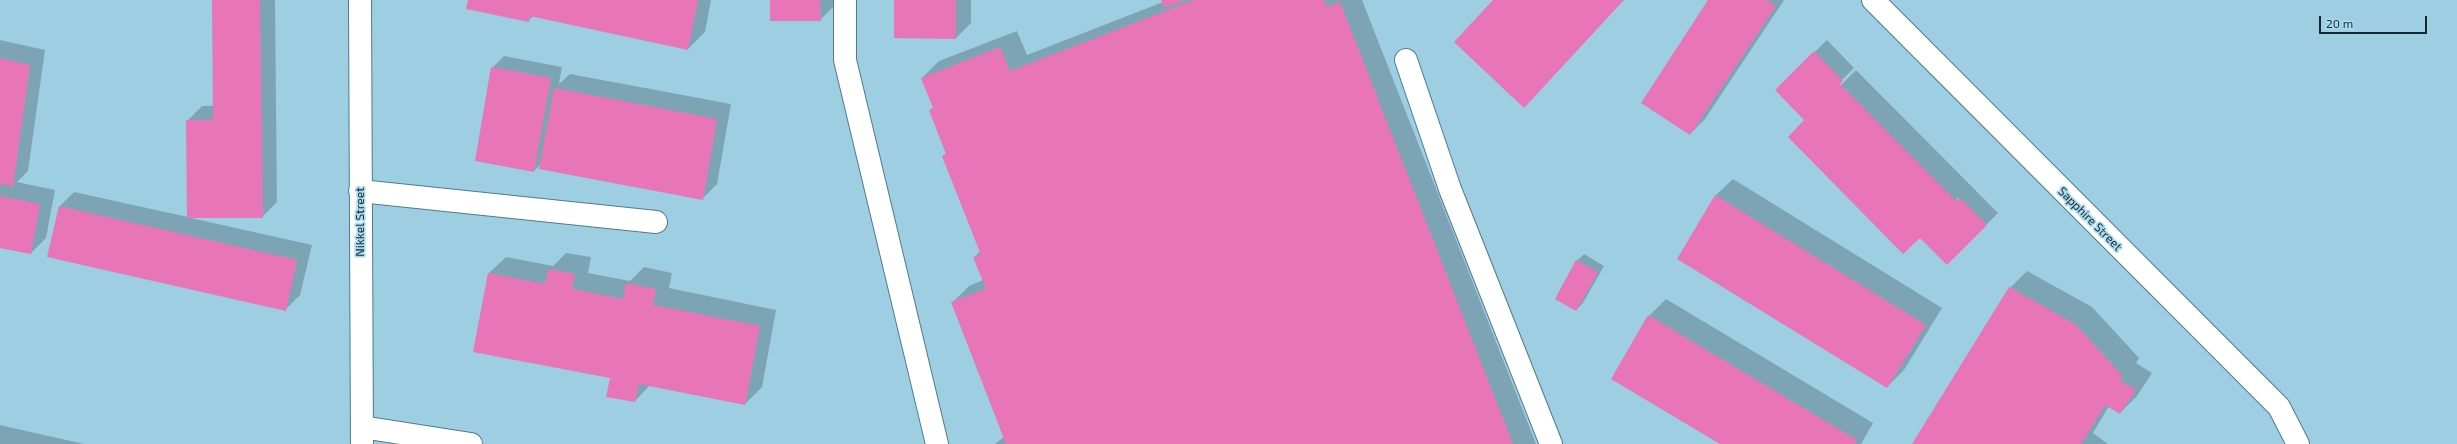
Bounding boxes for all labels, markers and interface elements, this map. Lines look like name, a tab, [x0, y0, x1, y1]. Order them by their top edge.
scale bar	[2321, 8, 2429, 34]
text: 20 m	[2326, 16, 2353, 30]
street label: Sapphire Street	[2055, 184, 2125, 254]
street label: Nikkel Street	[353, 187, 367, 257]

